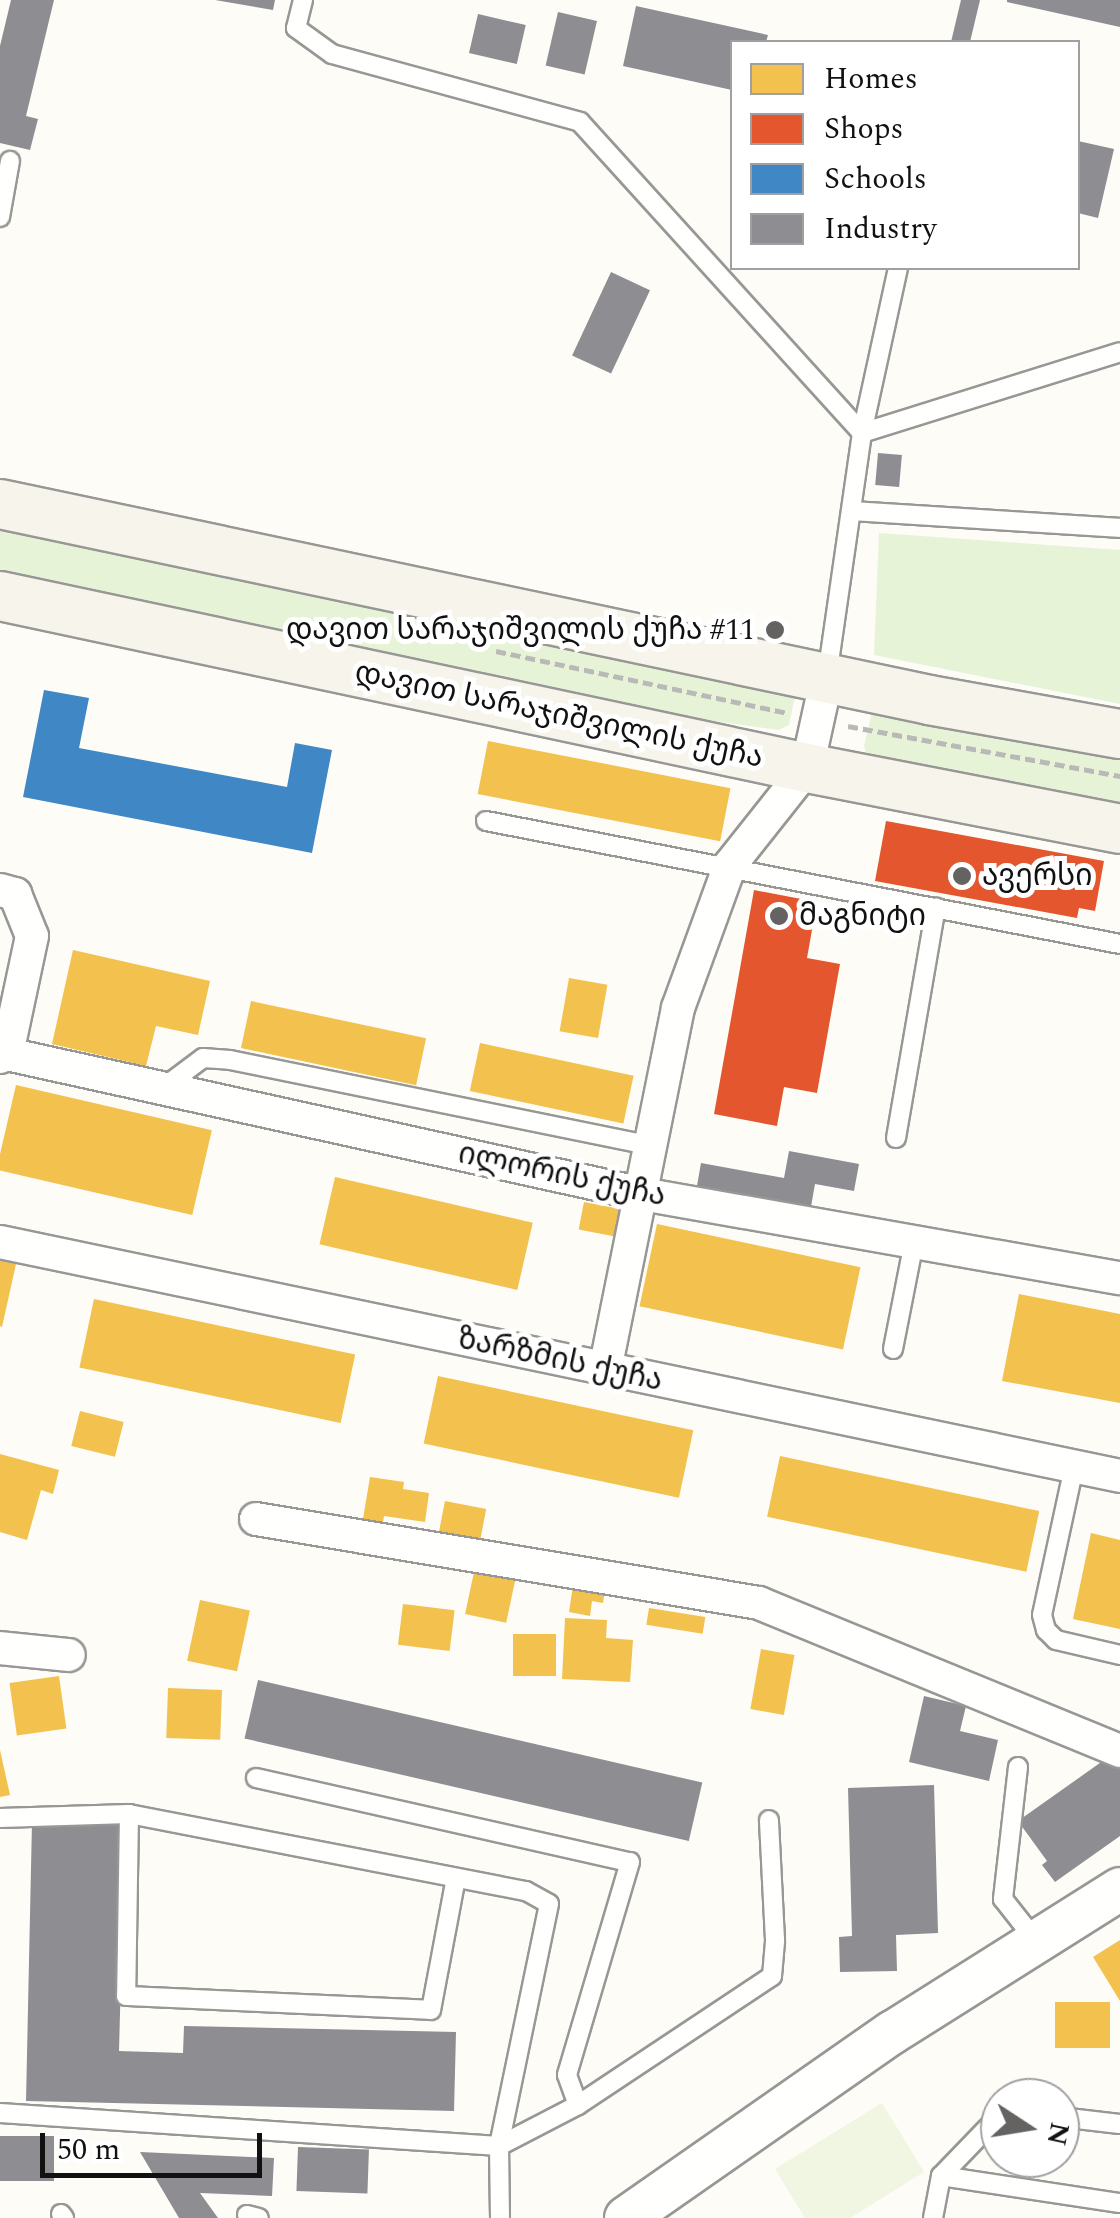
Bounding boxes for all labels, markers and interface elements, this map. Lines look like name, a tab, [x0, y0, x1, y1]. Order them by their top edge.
legend	[730, 40, 1080, 270]
text: Homes	[824, 56, 918, 102]
text: Shops	[824, 106, 904, 152]
text: Schools	[824, 156, 927, 202]
text: Industry	[824, 206, 937, 252]
place label: დავით სარაჯიშვილის ქუჩა #11	[286, 612, 755, 648]
marker: დავით სარაჯიშვილის ქუჩა #11	[764, 619, 786, 641]
street label: დავით სარაჯიშვილის ქუჩა	[352, 654, 766, 776]
place label: ავერსი	[982, 858, 1092, 894]
marker: ავერსი	[951, 865, 973, 887]
place label: მაგნიტი	[799, 898, 926, 934]
marker: მაგნიტი	[768, 905, 790, 927]
street label: ილორის ქუჩა	[455, 1135, 669, 1215]
street label: ზარზმის ქუჩა	[454, 1321, 666, 1399]
north arrow	[980, 2078, 1080, 2178]
scale bar	[45, 2113, 268, 2175]
text: N	[1034, 2118, 1081, 2150]
text: 50 m	[57, 2127, 120, 2173]

